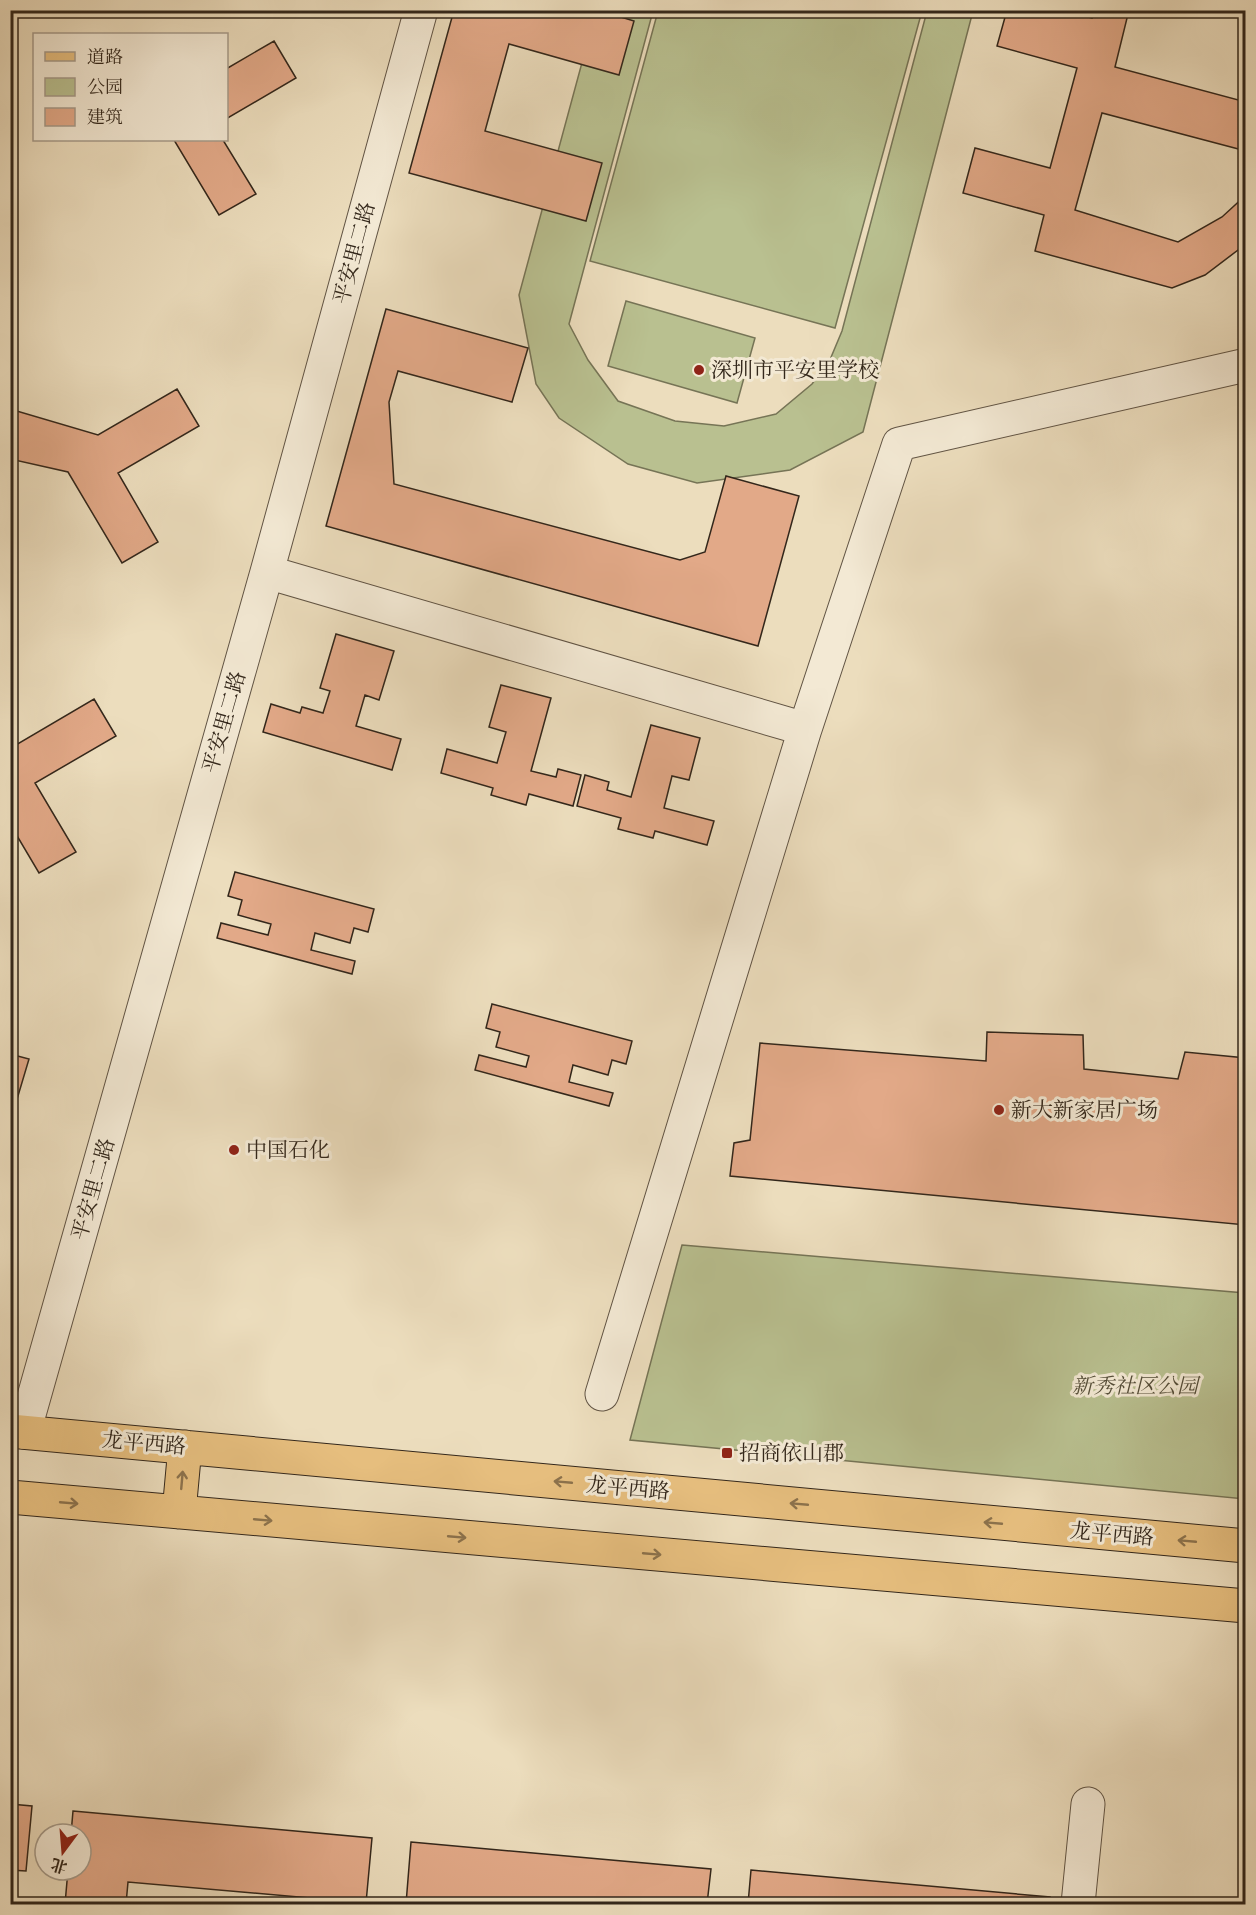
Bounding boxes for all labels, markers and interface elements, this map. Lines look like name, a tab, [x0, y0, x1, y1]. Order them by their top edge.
legend	[33, 33, 228, 141]
text: 道路	[87, 45, 123, 70]
text: 公园	[87, 75, 123, 100]
text: 建筑	[87, 105, 123, 130]
street label: 平安里二路	[327, 199, 382, 308]
place label: 深圳市平安里学校	[711, 356, 879, 385]
marker: 深圳市平安里学校	[692, 363, 706, 377]
street label: 平安里二路	[196, 668, 253, 777]
place label: 新大新家居广场	[1011, 1096, 1158, 1125]
marker: 新大新家居广场	[992, 1103, 1006, 1117]
street label: 平安里二路	[65, 1135, 122, 1244]
place label: 中国石化	[246, 1136, 330, 1165]
marker: 中国石化	[227, 1143, 241, 1157]
park label: 新秀社区公园	[1072, 1372, 1201, 1401]
street label: 龙平西路	[101, 1425, 187, 1462]
place label: 招商依山郡	[739, 1439, 844, 1468]
marker: 招商依山郡	[720, 1446, 734, 1460]
one-way arrow	[177, 1470, 188, 1490]
street label: 龙平西路	[585, 1470, 671, 1507]
one-way arrow	[554, 1476, 573, 1487]
one-way arrow	[58, 1498, 78, 1509]
one-way arrow	[789, 1498, 809, 1509]
one-way arrow	[253, 1515, 272, 1526]
street label: 龙平西路	[1069, 1516, 1155, 1553]
one-way arrow	[984, 1517, 1004, 1528]
one-way arrow	[447, 1532, 467, 1543]
one-way arrow	[1178, 1535, 1198, 1546]
one-way arrow	[641, 1549, 661, 1560]
north arrow	[33, 1822, 93, 1882]
text: 北	[48, 1853, 70, 1878]

